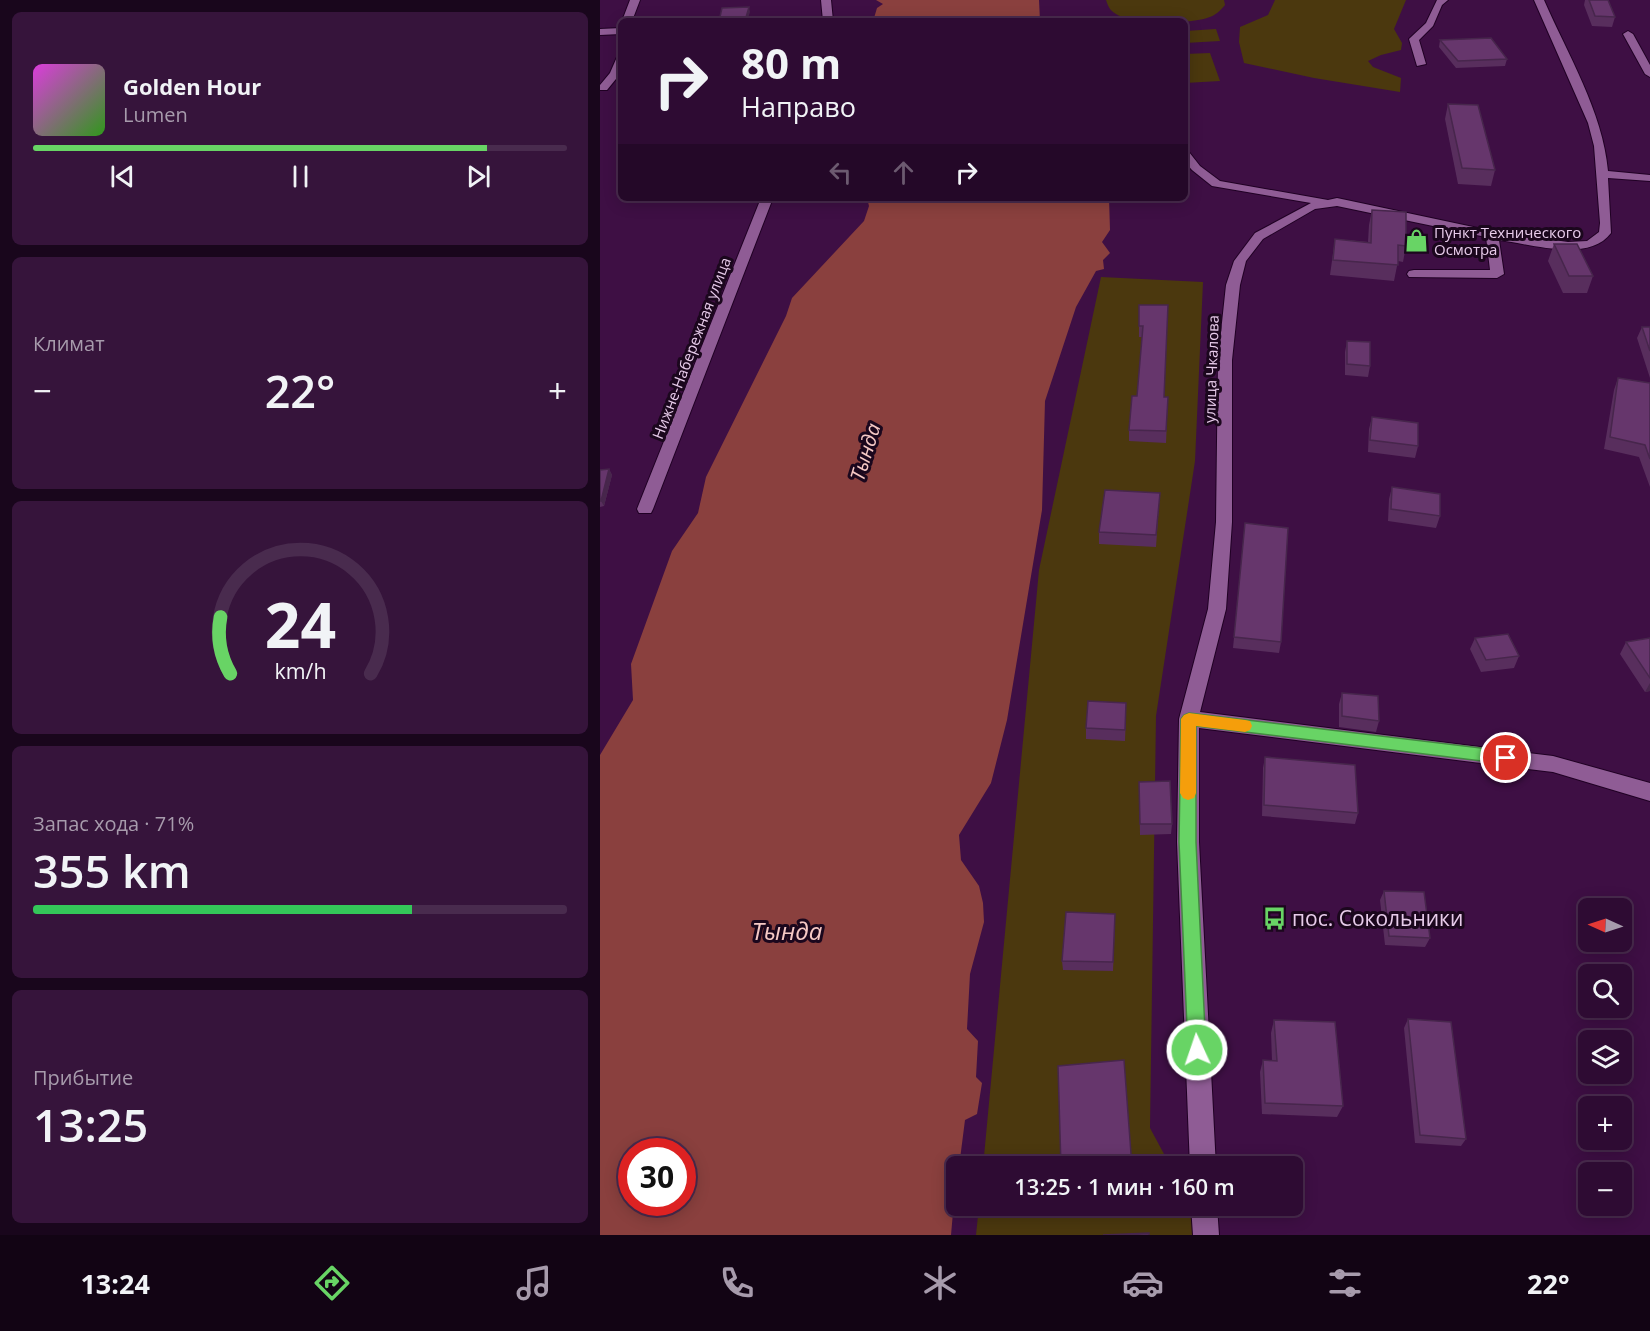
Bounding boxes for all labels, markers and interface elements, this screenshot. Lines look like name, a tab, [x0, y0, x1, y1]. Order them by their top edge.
text: 80 m	[741, 34, 841, 91]
icon: right	[642, 42, 720, 120]
text: Golden Hour	[123, 71, 261, 101]
text: Направо	[741, 88, 856, 125]
text: Lumen	[123, 101, 188, 128]
icon: left	[824, 156, 857, 189]
icon: ahead	[887, 156, 920, 189]
icon: right	[950, 156, 983, 189]
icon: previous	[106, 160, 139, 193]
icon: pause	[284, 160, 317, 193]
icon: next	[462, 160, 495, 193]
place label: Пункт Технического Осмотра	[1434, 222, 1581, 259]
shop icon: Пункт Технического Осмотра	[1403, 228, 1429, 254]
street label: Нижне-Набережная улица	[647, 254, 735, 442]
street label: улица Чкалова	[1199, 315, 1223, 423]
text: Климат	[33, 330, 105, 357]
text: 22°	[265, 360, 335, 421]
text: −	[33, 368, 52, 413]
text: +	[548, 368, 567, 413]
water label: Тында	[843, 420, 887, 484]
text: 24	[264, 582, 336, 667]
text: km/h	[274, 657, 326, 686]
pin	[1480, 732, 1531, 783]
icon: arrive	[1489, 741, 1522, 774]
text: Запас хода · 71%	[33, 810, 194, 837]
text: 355 km	[33, 840, 191, 901]
north arrow	[1578, 898, 1632, 952]
map controls	[1578, 898, 1632, 1216]
place label: пос. Сокольники	[1292, 904, 1463, 932]
bus stop icon: пос. Сокольники	[1261, 905, 1287, 931]
water label: Тында	[752, 914, 823, 947]
button: search	[1578, 964, 1632, 1018]
position arrow	[1165, 1018, 1229, 1082]
button: layers	[1578, 1030, 1632, 1084]
text: Прибытие	[33, 1064, 133, 1091]
text: 13:25	[33, 1094, 148, 1155]
button: +	[1578, 1096, 1632, 1150]
speed limit sign: 30	[618, 1138, 696, 1216]
button: −	[1578, 1162, 1632, 1216]
text: 13:25 · 1 мин · 160 m	[1014, 1171, 1235, 1201]
icon: directions	[311, 1262, 353, 1304]
icon: music	[513, 1262, 555, 1304]
icon: phone	[716, 1262, 758, 1304]
icon: climate	[919, 1262, 961, 1304]
icon: car	[1122, 1262, 1164, 1304]
icon: filters	[1324, 1262, 1366, 1304]
text: 13:24	[80, 1265, 150, 1302]
text: 22°	[1527, 1265, 1570, 1302]

